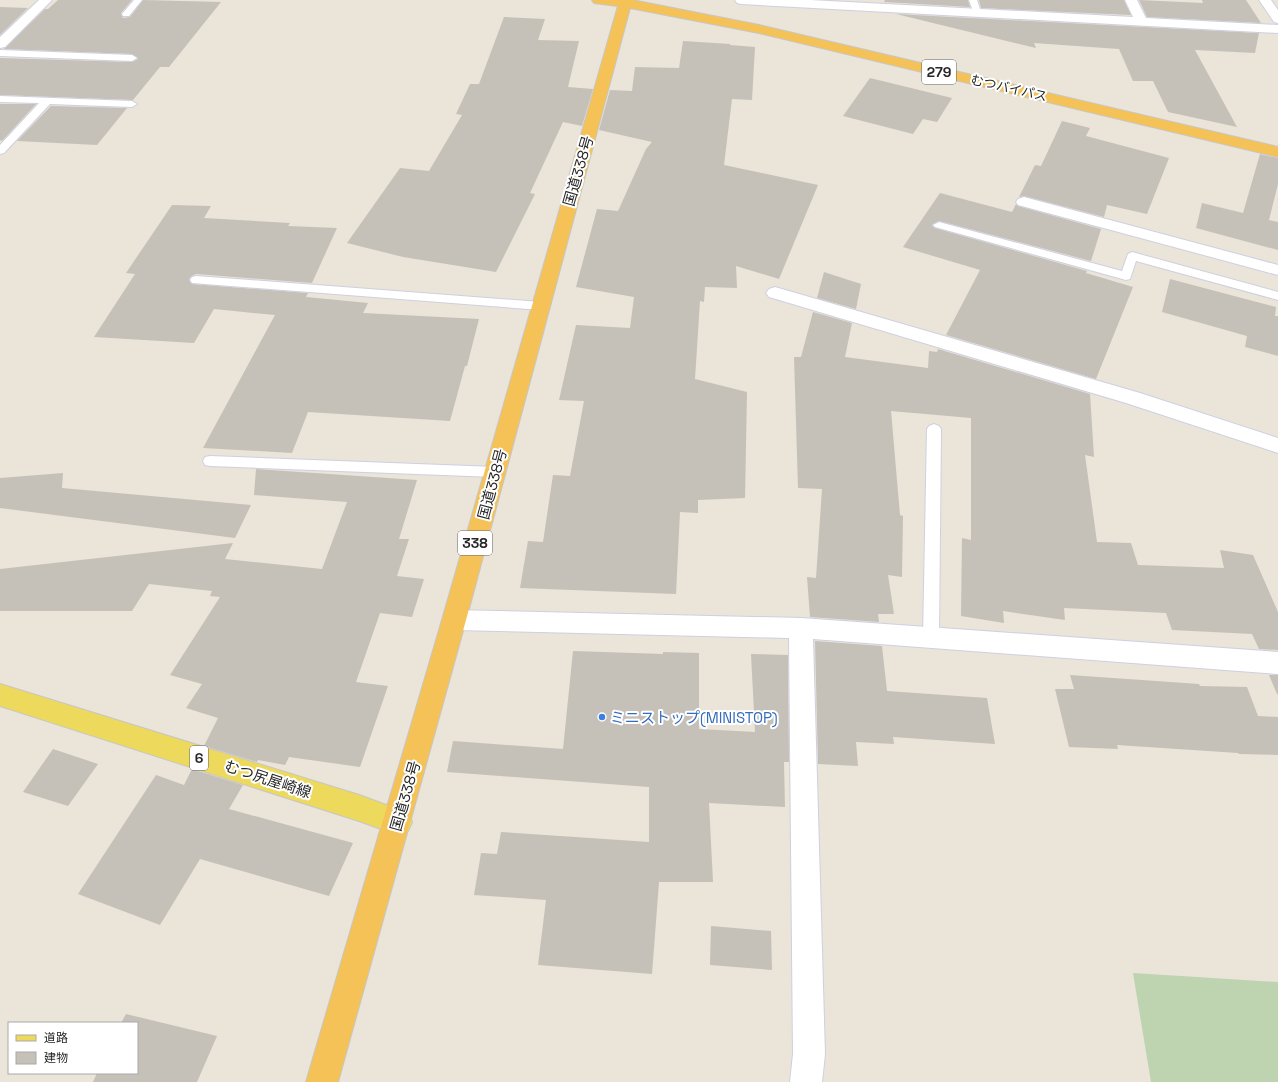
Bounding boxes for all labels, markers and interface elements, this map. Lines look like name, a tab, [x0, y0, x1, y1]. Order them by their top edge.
road number: 279	[922, 60, 956, 84]
street label: むつバイパス	[969, 71, 1049, 105]
street label: 国道338号	[559, 134, 597, 208]
street label: 国道338号	[473, 447, 511, 521]
road number: 338	[458, 531, 492, 555]
place label: ミニストップ(MINISTOP)	[610, 708, 778, 728]
marker: ミニストップ(MINISTOP)	[597, 712, 607, 722]
road number: 6	[190, 746, 208, 770]
street label: むつ尻屋崎線	[222, 756, 314, 802]
street label: 国道338号	[386, 759, 424, 833]
legend	[8, 1022, 138, 1074]
text: 道路	[44, 1030, 68, 1046]
text: 建物	[44, 1050, 68, 1066]

